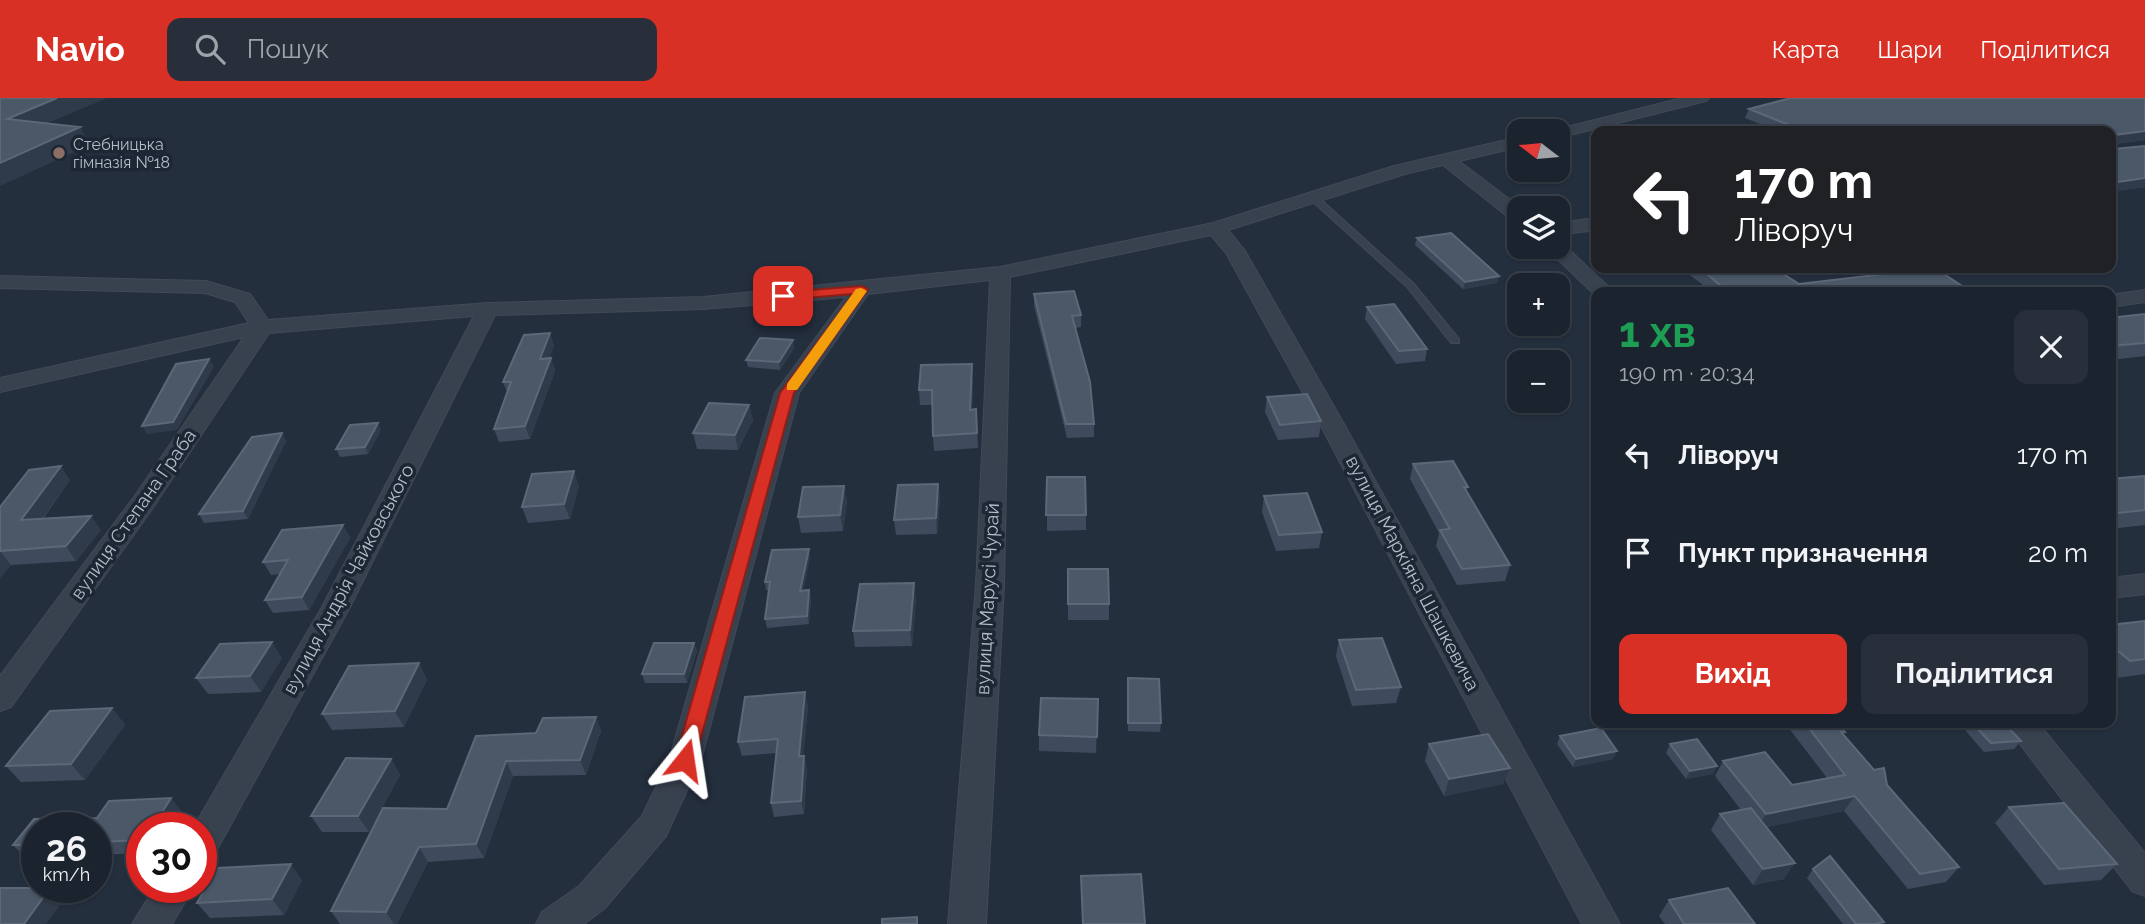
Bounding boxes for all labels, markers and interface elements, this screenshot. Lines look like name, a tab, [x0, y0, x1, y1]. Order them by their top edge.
search box	[167, 18, 657, 81]
text: Navio	[35, 30, 125, 69]
icon: search	[191, 30, 229, 68]
text: Пошук	[247, 34, 329, 64]
text: Карта	[1772, 35, 1839, 64]
text: Шари	[1877, 35, 1942, 64]
text: Поділитися	[1980, 35, 2110, 64]
north arrow	[1507, 119, 1570, 182]
map controls	[1507, 119, 1570, 413]
place label: Стебницька гімназія №18	[73, 135, 170, 172]
marker: Стебницька гімназія №18	[51, 145, 67, 161]
text: 170 m	[1734, 152, 1873, 209]
icon: left	[1619, 154, 1710, 245]
button: layers	[1507, 196, 1570, 259]
text: Ліворуч	[1734, 211, 1853, 248]
pin	[753, 266, 813, 326]
button: +	[1507, 273, 1570, 336]
icon: arrive	[764, 277, 802, 315]
text: 1 хв	[1619, 308, 1696, 357]
button: close	[2014, 310, 2088, 384]
button: −	[1507, 350, 1570, 413]
text: 190 m · 20:34	[1619, 359, 1755, 386]
street label: вулиця Степана Граба	[66, 425, 200, 603]
icon: left	[1619, 436, 1657, 474]
text: Ліворуч	[1678, 440, 1779, 470]
text: 170 m	[2017, 440, 2088, 470]
street label: вулиця Маркіяна Шашкевича	[1342, 452, 1484, 694]
street label: вулиця Андрія Чайковського	[278, 460, 418, 698]
street label: вулиця Марусі Чурай	[971, 503, 1003, 695]
icon: arrive	[1619, 534, 1657, 572]
text: Пункт призначення	[1678, 538, 1928, 568]
text: 20 m	[2028, 538, 2088, 568]
button: Вихід	[1619, 634, 1847, 714]
button: Поділитися	[1861, 634, 2088, 714]
position arrow	[648, 723, 722, 797]
speed limit sign: 30	[126, 812, 217, 903]
text: 26	[46, 828, 87, 869]
text: km/h	[43, 864, 90, 885]

